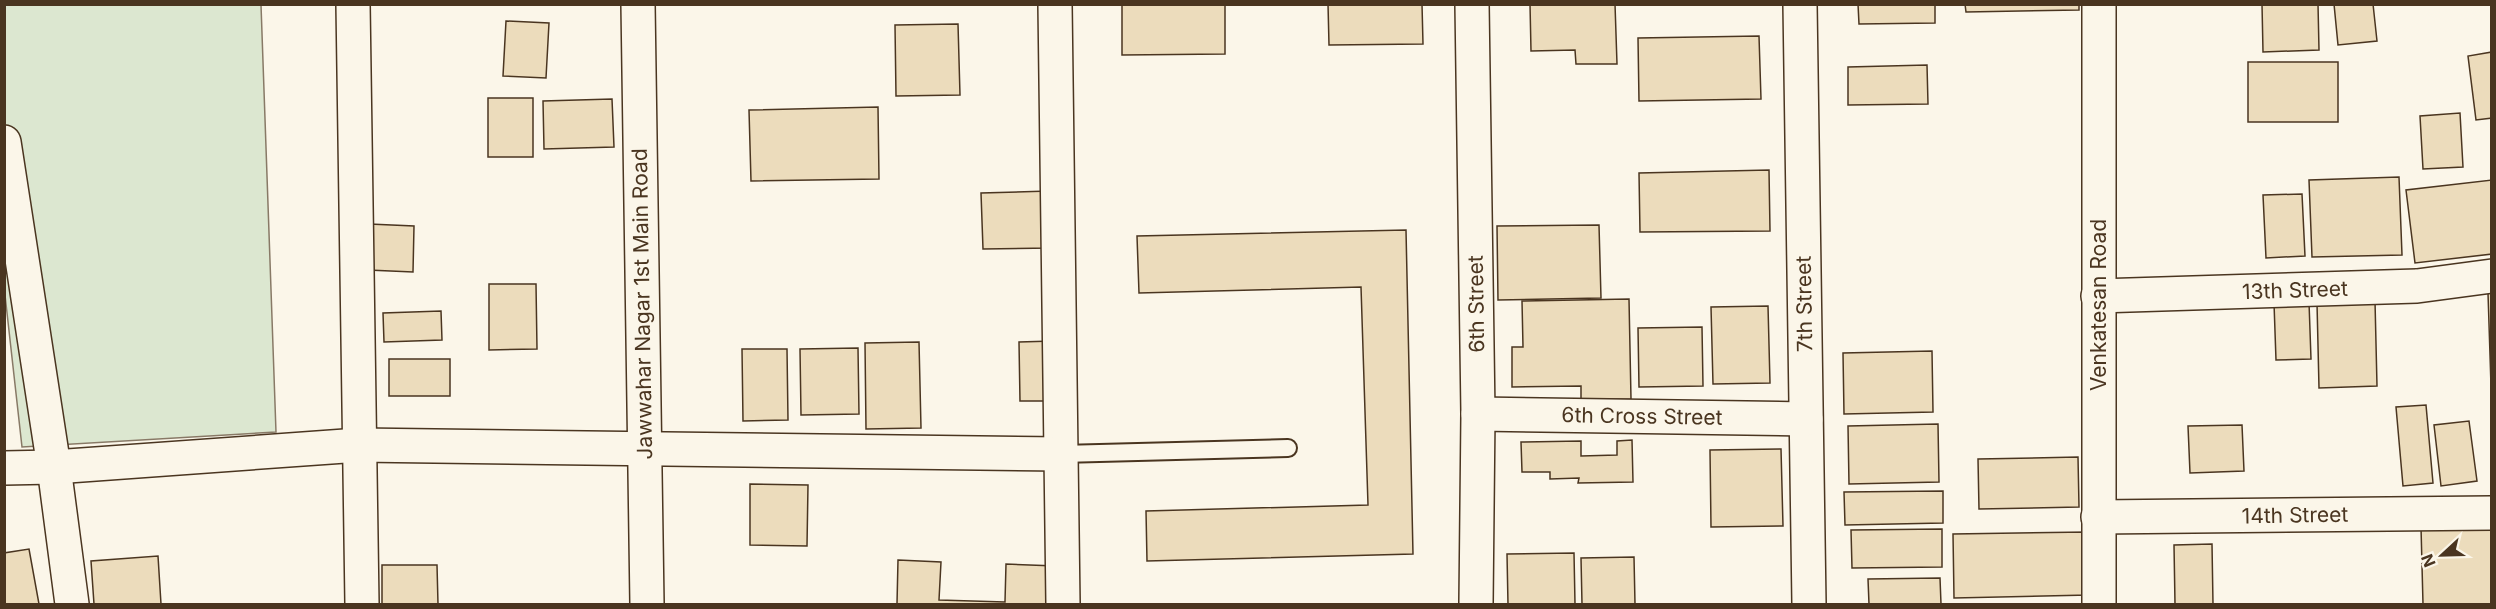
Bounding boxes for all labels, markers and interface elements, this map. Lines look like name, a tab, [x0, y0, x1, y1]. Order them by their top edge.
street label: Jawwahar Nagar 1st Main Road	[627, 148, 657, 460]
street label: Venkatesan Road	[2086, 219, 2111, 391]
street label: 6th Street	[1463, 255, 1489, 353]
street label: 7th Street	[1791, 255, 1817, 352]
street label: 13th Street	[2242, 276, 2349, 304]
street label: 6th Cross Street	[1561, 402, 1723, 430]
street label: 14th Street	[2242, 502, 2349, 528]
north arrow	[2412, 525, 2472, 585]
text: N	[2417, 551, 2440, 570]

